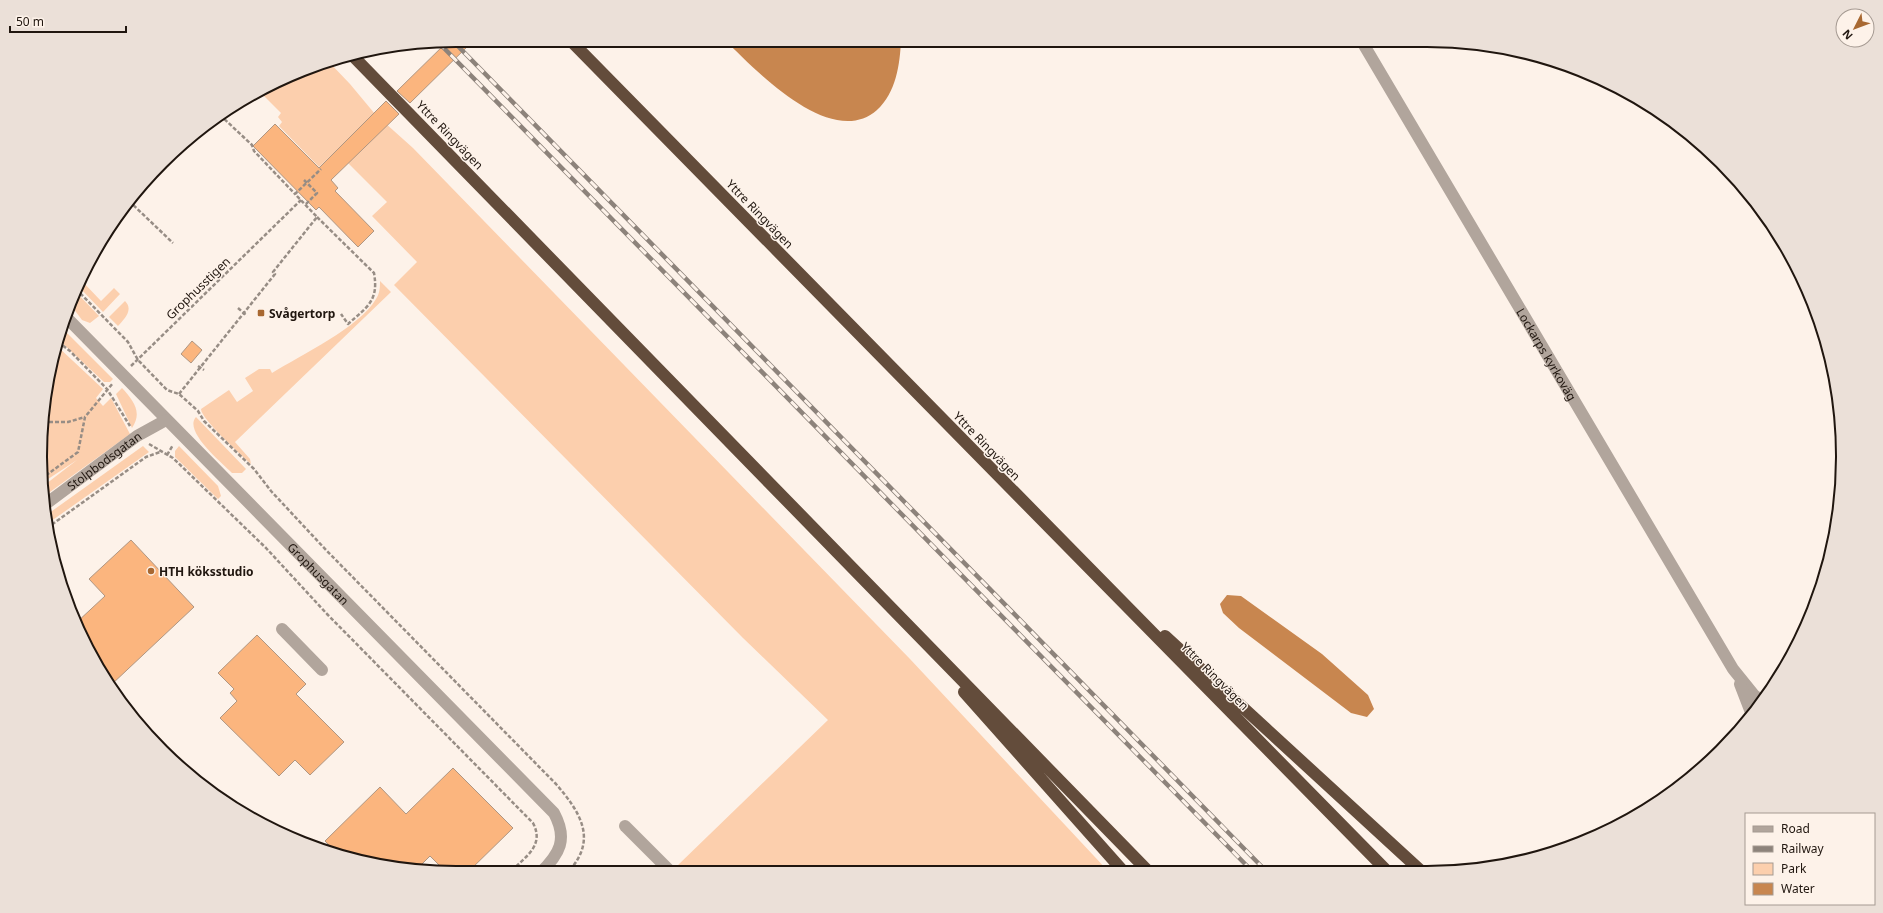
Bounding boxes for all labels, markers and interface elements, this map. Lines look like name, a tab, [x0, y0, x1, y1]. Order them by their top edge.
scale bar	[10, 8, 126, 34]
north arrow	[1835, 8, 1875, 48]
text: 50 m	[16, 13, 44, 30]
text: N	[1839, 27, 1856, 43]
street label: Yttre Ringvägen	[413, 97, 487, 173]
street label: Yttre Ringvägen	[723, 176, 797, 252]
street label: Grophusstigen	[162, 253, 234, 323]
place label: Svågertorp	[269, 305, 336, 322]
street label: Lockarps kyrkoväg	[1513, 305, 1581, 404]
marker: Svågertorp	[256, 308, 266, 318]
street label: Yttre Ringvägen	[950, 408, 1024, 484]
street label: Stolpbodsgatan	[63, 427, 145, 494]
street label: Grophusgatan	[284, 539, 353, 609]
place label: HTH köksstudio	[159, 563, 254, 580]
marker: HTH köksstudio	[146, 566, 156, 576]
street label: Yttre Ringvägen	[1177, 638, 1253, 714]
legend	[1745, 813, 1875, 905]
text: Road	[1781, 820, 1810, 837]
text: Railway	[1781, 840, 1825, 857]
text: Park	[1781, 860, 1807, 877]
text: Water	[1781, 880, 1815, 897]

